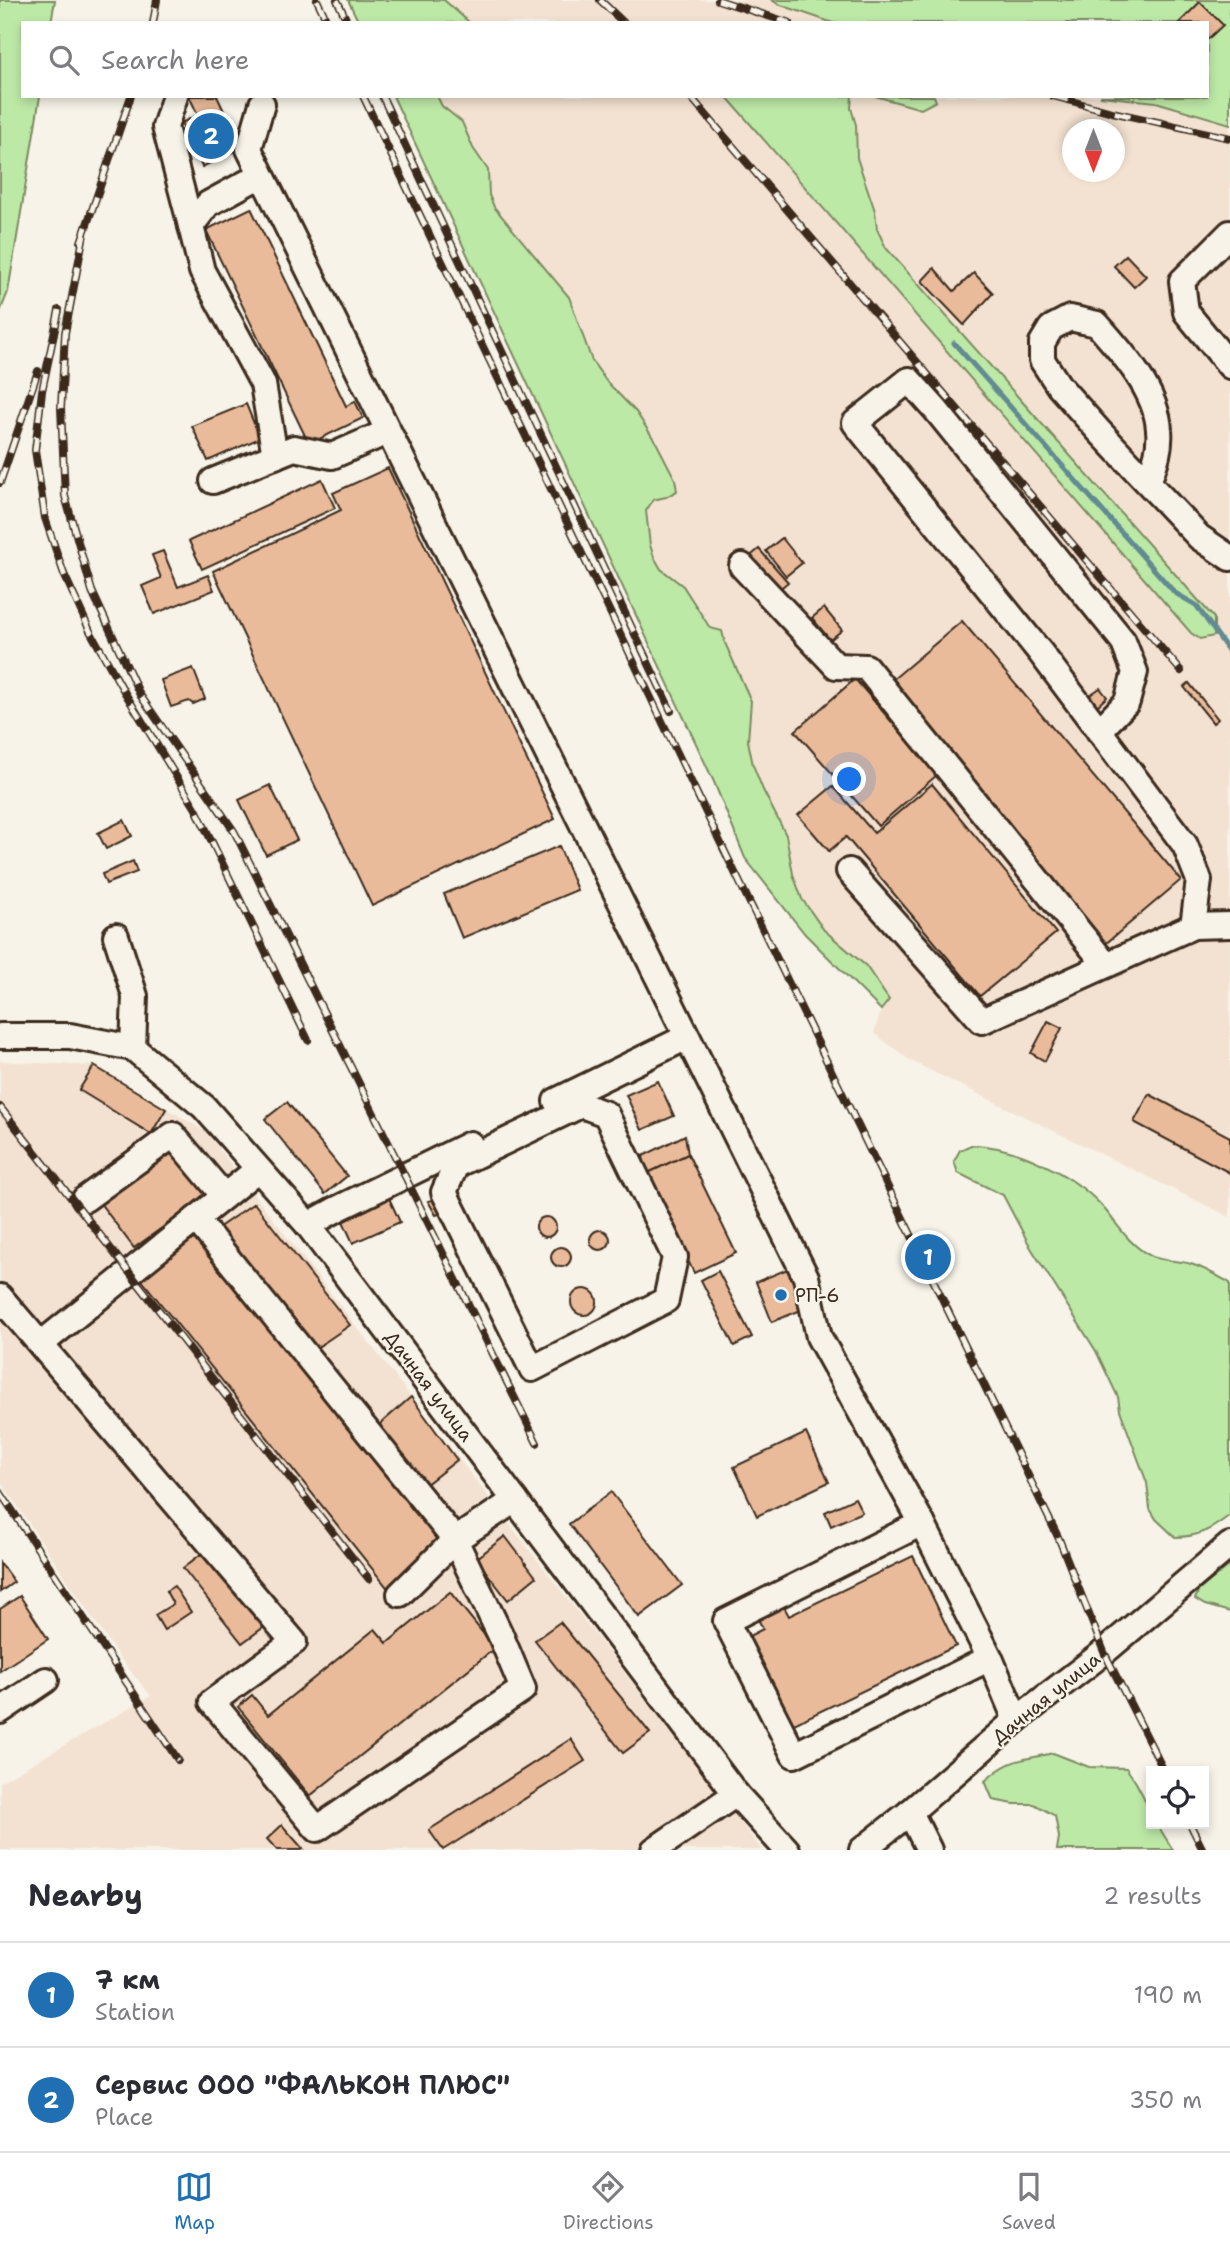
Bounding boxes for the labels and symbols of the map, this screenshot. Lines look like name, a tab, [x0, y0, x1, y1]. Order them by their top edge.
pin: 2	[188, 110, 234, 162]
north arrow	[1062, 119, 1125, 182]
your location	[832, 762, 866, 796]
pin: 1	[905, 1231, 951, 1283]
place label: РП-6	[795, 1283, 839, 1308]
marker: РП-6	[773, 1287, 789, 1303]
street label: Дачная улица	[379, 1325, 479, 1447]
street label: Дачная улица	[987, 1646, 1106, 1749]

